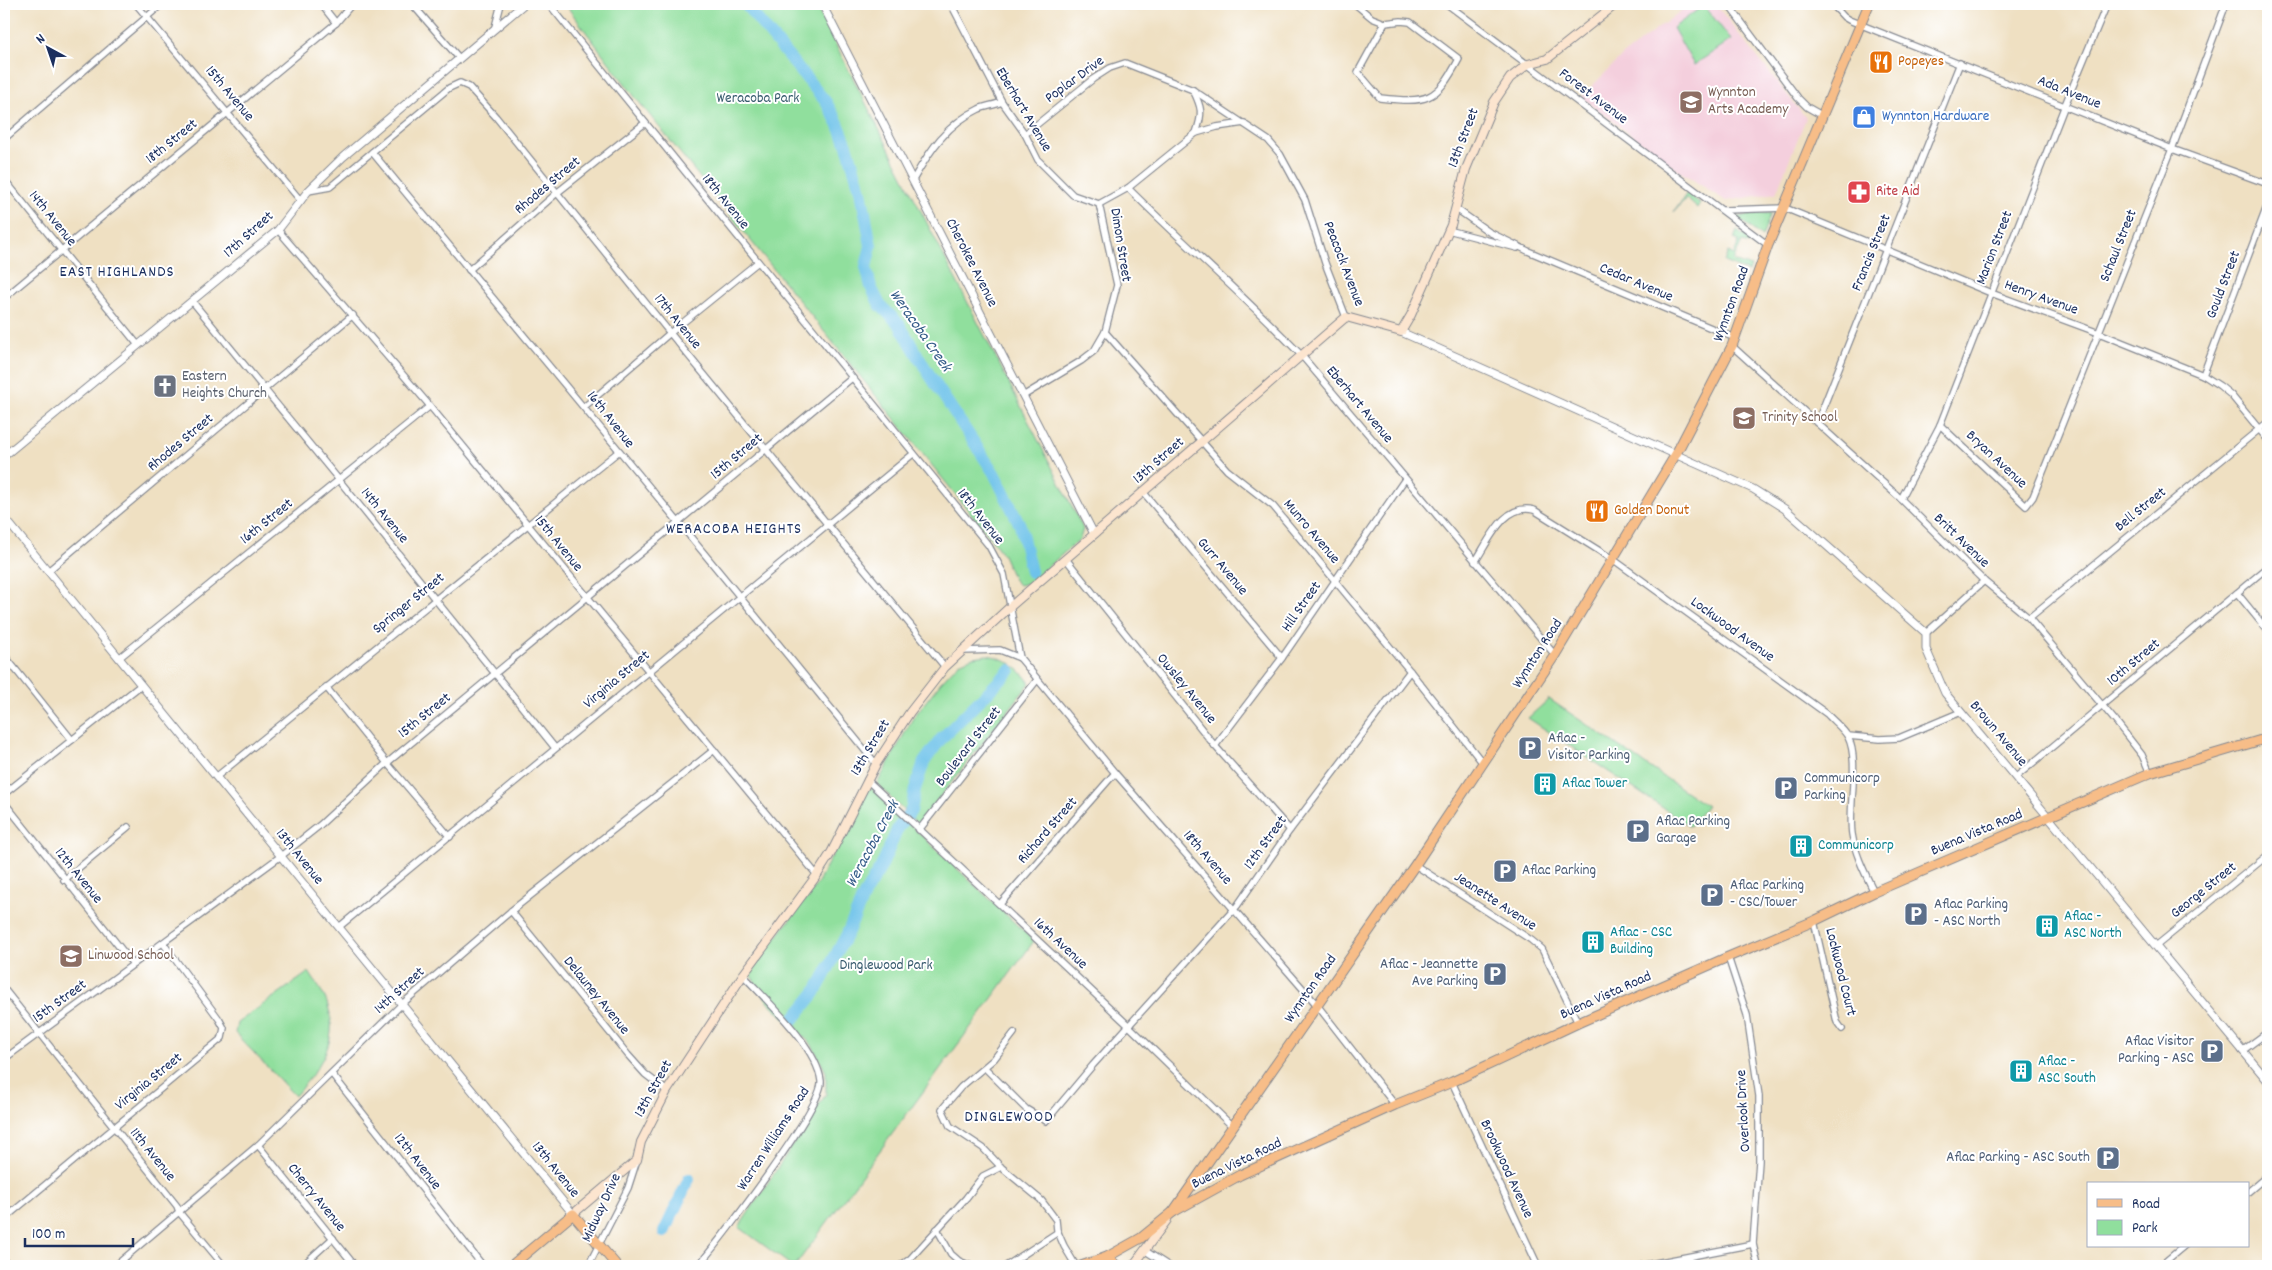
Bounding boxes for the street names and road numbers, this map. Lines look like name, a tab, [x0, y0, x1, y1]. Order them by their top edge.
street label: Poplar Drive	[1041, 51, 1110, 109]
street label: 15th Avenue	[199, 61, 259, 127]
street label: Eberhart Avenue	[989, 64, 1057, 157]
street label: Forest Avenue	[1554, 64, 1633, 131]
street label: Ada Avenue	[2034, 70, 2104, 116]
street label: 13th Street	[1443, 105, 1486, 171]
street label: 18th Street	[141, 114, 203, 170]
street label: Rhodes Street	[510, 151, 586, 220]
street label: 18th Avenue	[696, 169, 755, 235]
street label: 14th Avenue	[23, 186, 82, 252]
street label: 17th Street	[219, 206, 279, 264]
street label: Schaul Street	[2094, 206, 2144, 286]
street label: Dimon Street	[1103, 207, 1137, 284]
street label: Marion Street	[1971, 207, 2019, 288]
street label: Francis Street	[1847, 211, 1898, 295]
street label: Cherokee Avenue	[939, 215, 1003, 312]
street label: Peacock Avenue	[1317, 218, 1370, 310]
street label: Gould Street	[2201, 247, 2247, 322]
street label: Cedar Avenue	[1596, 258, 1677, 309]
street label: Wynnton Road	[1708, 263, 1756, 345]
street label: Henry Avenue	[2001, 274, 2081, 322]
street label: 17th Avenue	[648, 289, 707, 355]
street label: Eberhart Avenue	[1320, 362, 1398, 449]
street label: 16th Avenue	[581, 387, 640, 454]
street label: Rhodes Street	[143, 408, 219, 477]
street label: Bryan Avenue	[1960, 426, 2032, 495]
street label: 15th Street	[706, 428, 768, 486]
street label: 13th Street	[1128, 432, 1190, 490]
street label: Bell Street	[2110, 482, 2172, 538]
street label: 14th Avenue	[355, 483, 414, 549]
street label: 18th Avenue	[951, 484, 1009, 550]
street label: 16th Street	[236, 493, 299, 550]
street label: Munro Avenue	[1277, 495, 1345, 570]
street label: Britt Avenue	[1928, 508, 1994, 574]
street label: 15th Avenue	[528, 511, 588, 577]
street label: Gurr Avenue	[1191, 533, 1253, 601]
street label: Springer Street	[368, 568, 450, 640]
street label: Hill Street	[1277, 577, 1328, 637]
street label: Lockwood Avenue	[1685, 592, 1779, 668]
street label: Wynnton Road	[1507, 615, 1569, 693]
street label: 10th Street	[2103, 634, 2166, 692]
street label: Virginia Street	[579, 645, 656, 715]
street label: Owsley Avenue	[1151, 649, 1222, 729]
street label: 15th Street	[394, 687, 457, 744]
street label: Brown Avenue	[1964, 696, 2033, 772]
street label: Boulevard Street	[931, 702, 1008, 792]
street label: 13th Street	[846, 715, 897, 780]
street label: Richard Street	[1013, 792, 1084, 869]
street label: Buena Vista Road	[1928, 804, 2026, 862]
street label: 12th Street	[1239, 811, 1293, 875]
street label: 13th Avenue	[269, 824, 329, 890]
street label: 18th Avenue	[1177, 826, 1237, 890]
street label: 12th Avenue	[48, 843, 108, 909]
street label: George Street	[2166, 857, 2242, 925]
street label: Jeanette Avenue	[1449, 867, 1541, 937]
street label: 16th Avenue	[1028, 913, 1092, 975]
street label: Lockwood Court	[1818, 926, 1862, 1019]
street label: Wynnton Road	[1279, 950, 1343, 1028]
street label: Delauney Avenue	[557, 952, 635, 1040]
street label: 14th Street	[370, 962, 431, 1020]
street label: Buena Vista Road	[1557, 966, 1655, 1026]
street label: 15th Street	[28, 974, 92, 1029]
street label: Virginia Street	[110, 1048, 188, 1116]
street label: 13th Street	[629, 1056, 679, 1122]
street label: Overlook Drive	[1731, 1069, 1757, 1153]
street label: Warren Williams Road	[732, 1083, 816, 1195]
street label: Brookwood Avenue	[1473, 1116, 1539, 1222]
street label: 11th Avenue	[123, 1123, 181, 1187]
street label: 12th Avenue	[388, 1129, 446, 1195]
street label: Buena Vista Road	[1188, 1133, 1286, 1195]
street label: 13th Avenue	[525, 1137, 585, 1203]
street label: Cherry Avenue	[281, 1159, 351, 1237]
street label: Midway Drive	[576, 1170, 628, 1246]

